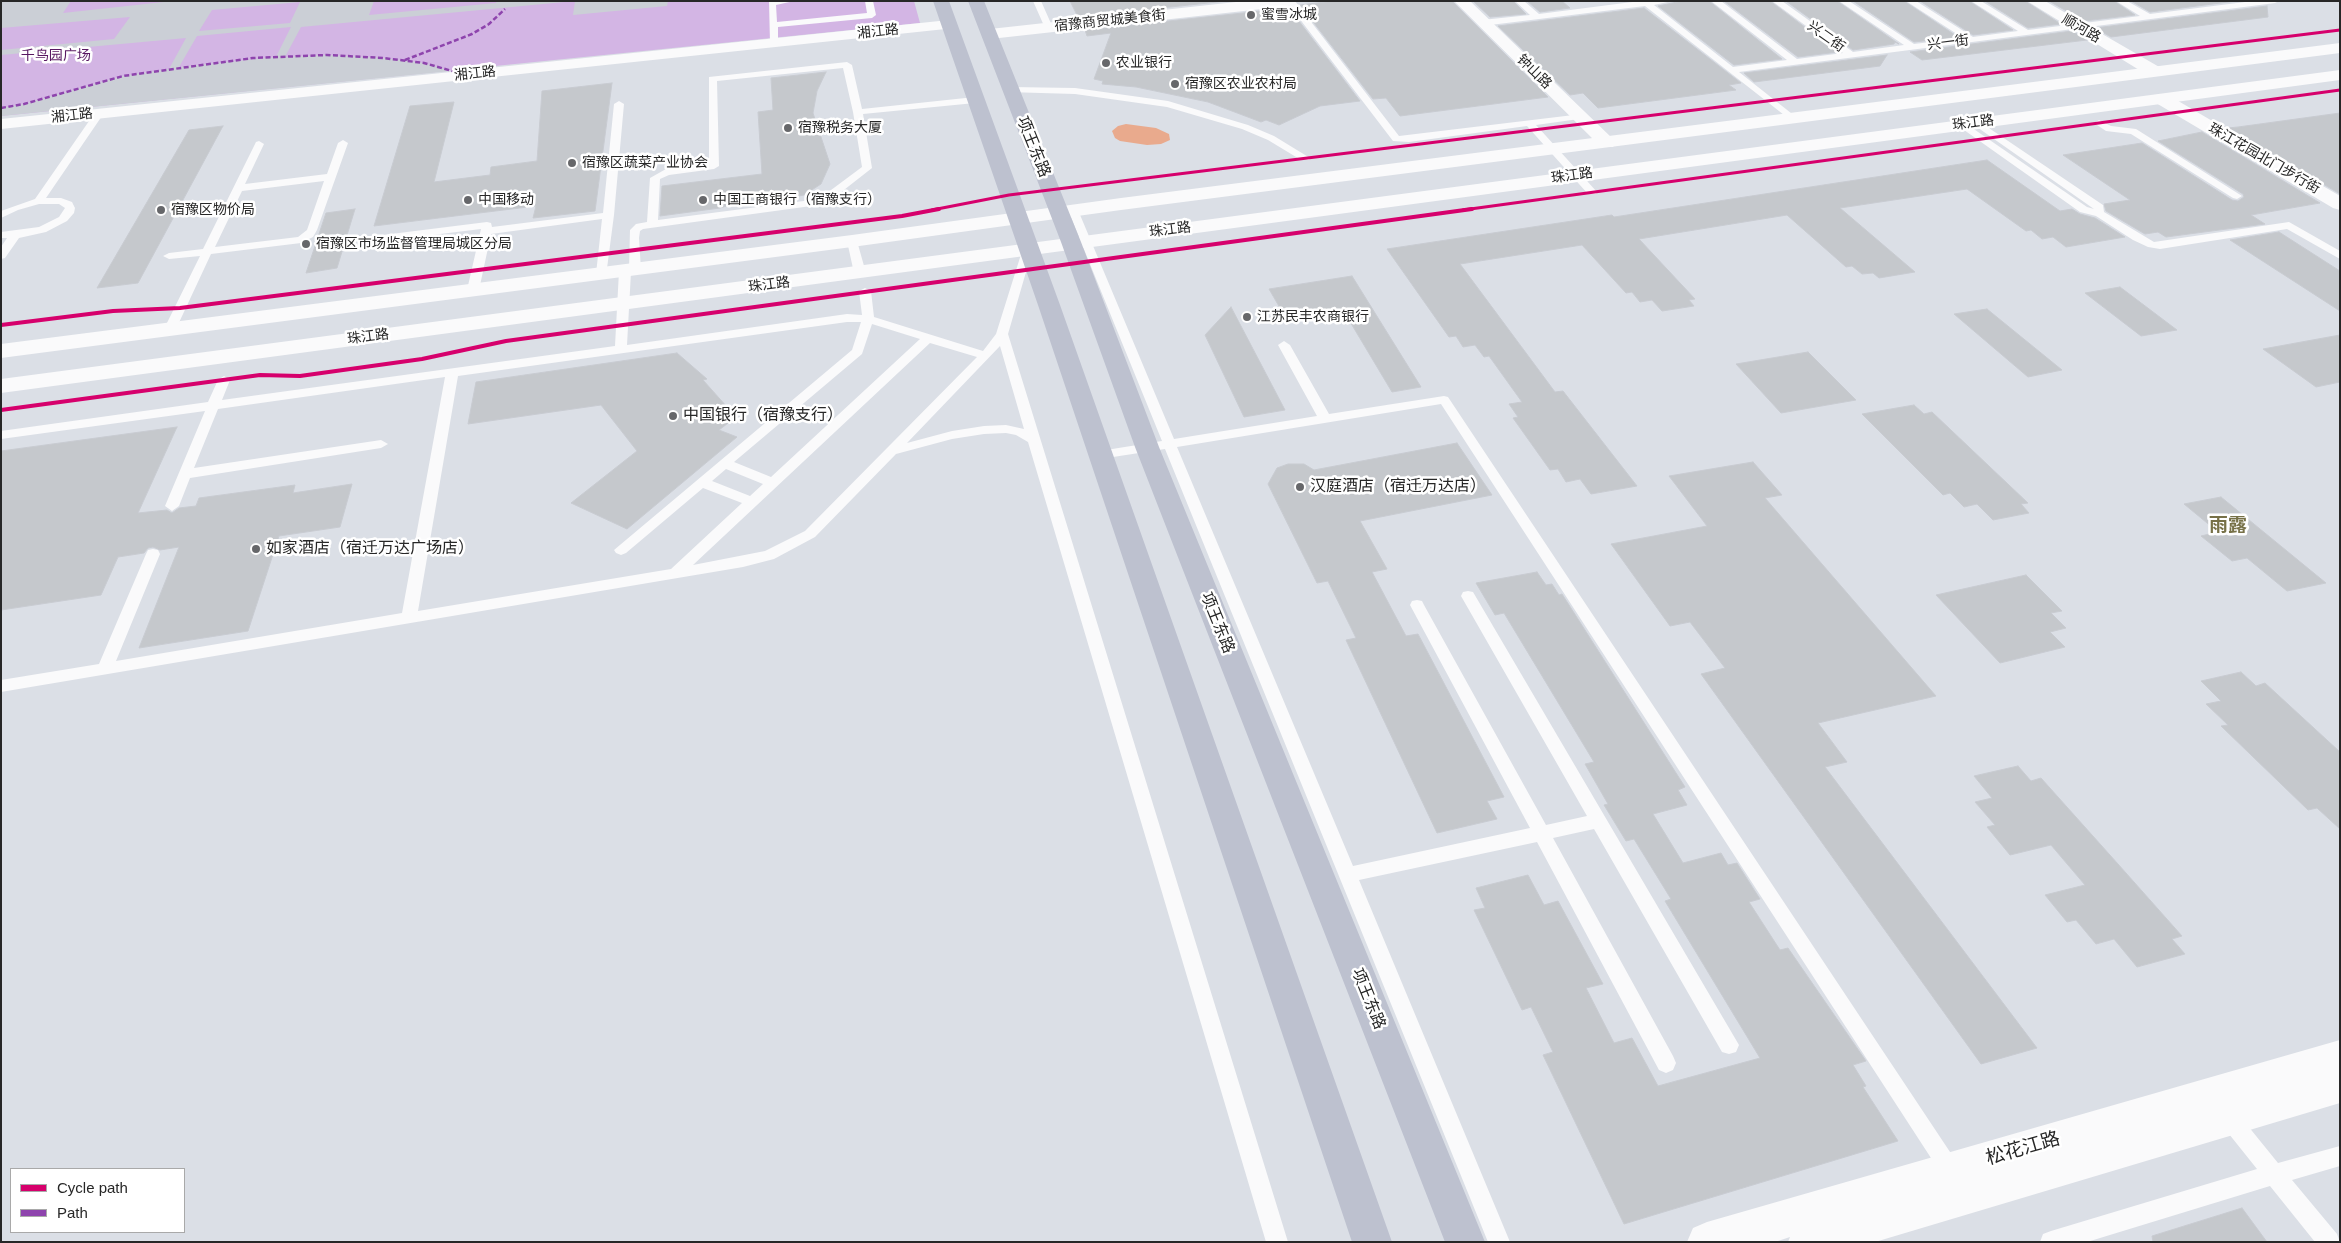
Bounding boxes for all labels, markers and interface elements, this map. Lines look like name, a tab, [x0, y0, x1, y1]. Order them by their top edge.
street label: 宿豫商贸城美食街	[1053, 7, 1167, 35]
place label: 蜜雪冰城	[1261, 7, 1317, 23]
marker: 蜜雪冰城	[1245, 9, 1257, 21]
street label: 顺河路	[2059, 11, 2103, 47]
street label: 兴二街	[1804, 18, 1848, 56]
street label: 湘江路	[856, 21, 900, 43]
street label: 兴一街	[1926, 32, 1970, 54]
park label: 千鸟园广场	[21, 48, 91, 64]
street label: 钟山路	[1513, 51, 1555, 93]
place label: 农业银行	[1116, 55, 1172, 71]
marker: 农业银行	[1100, 57, 1112, 69]
street label: 湘江路	[453, 63, 497, 85]
place label: 宿豫区农业农村局	[1185, 76, 1297, 92]
marker: 宿豫区农业农村局	[1169, 78, 1181, 90]
street label: 湘江路	[50, 105, 94, 127]
street label: 珠江路	[1951, 112, 1995, 134]
street label: 项王东路	[1012, 114, 1054, 180]
place label: 宿豫税务大厦	[798, 120, 882, 136]
street label: 珠江花园北门步行街	[2205, 120, 2323, 198]
marker: 宿豫税务大厦	[782, 122, 794, 134]
place label: 宿豫区蔬菜产业协会	[582, 155, 708, 171]
marker: 宿豫区蔬菜产业协会	[566, 157, 578, 169]
street label: 珠江路	[1550, 165, 1594, 187]
place label: 中国移动	[478, 192, 534, 208]
place label: 中国工商银行（宿豫支行）	[713, 192, 881, 208]
marker: 中国移动	[462, 194, 474, 206]
marker: 中国工商银行（宿豫支行）	[697, 194, 709, 206]
place label: 宿豫区物价局	[171, 202, 255, 218]
marker: 宿豫区物价局	[155, 204, 167, 216]
street label: 珠江路	[1148, 219, 1192, 241]
place label: 宿豫区市场监督管理局城区分局	[316, 236, 512, 252]
marker: 宿豫区市场监督管理局城区分局	[300, 238, 312, 250]
street label: 珠江路	[747, 274, 791, 296]
place label: 江苏民丰农商银行	[1257, 309, 1369, 325]
marker: 江苏民丰农商银行	[1241, 311, 1253, 323]
street label: 珠江路	[346, 326, 390, 348]
place label: 中国银行（宿豫支行）	[683, 406, 843, 426]
marker: 中国银行（宿豫支行）	[667, 410, 679, 422]
place label: 汉庭酒店（宿迁万达店）	[1310, 477, 1486, 497]
marker: 汉庭酒店（宿迁万达店）	[1294, 481, 1306, 493]
district label: 雨露	[2209, 515, 2247, 537]
place label: 如家酒店（宿迁万达广场店）	[266, 539, 474, 559]
marker: 如家酒店（宿迁万达广场店）	[250, 543, 262, 555]
street label: 项王东路	[1196, 590, 1238, 656]
street label: 项王东路	[1347, 966, 1389, 1032]
street label: 松花江路	[1983, 1128, 2063, 1170]
legend	[10, 1168, 185, 1233]
text: Cycle path	[57, 1179, 128, 1196]
text: Path	[57, 1204, 88, 1221]

